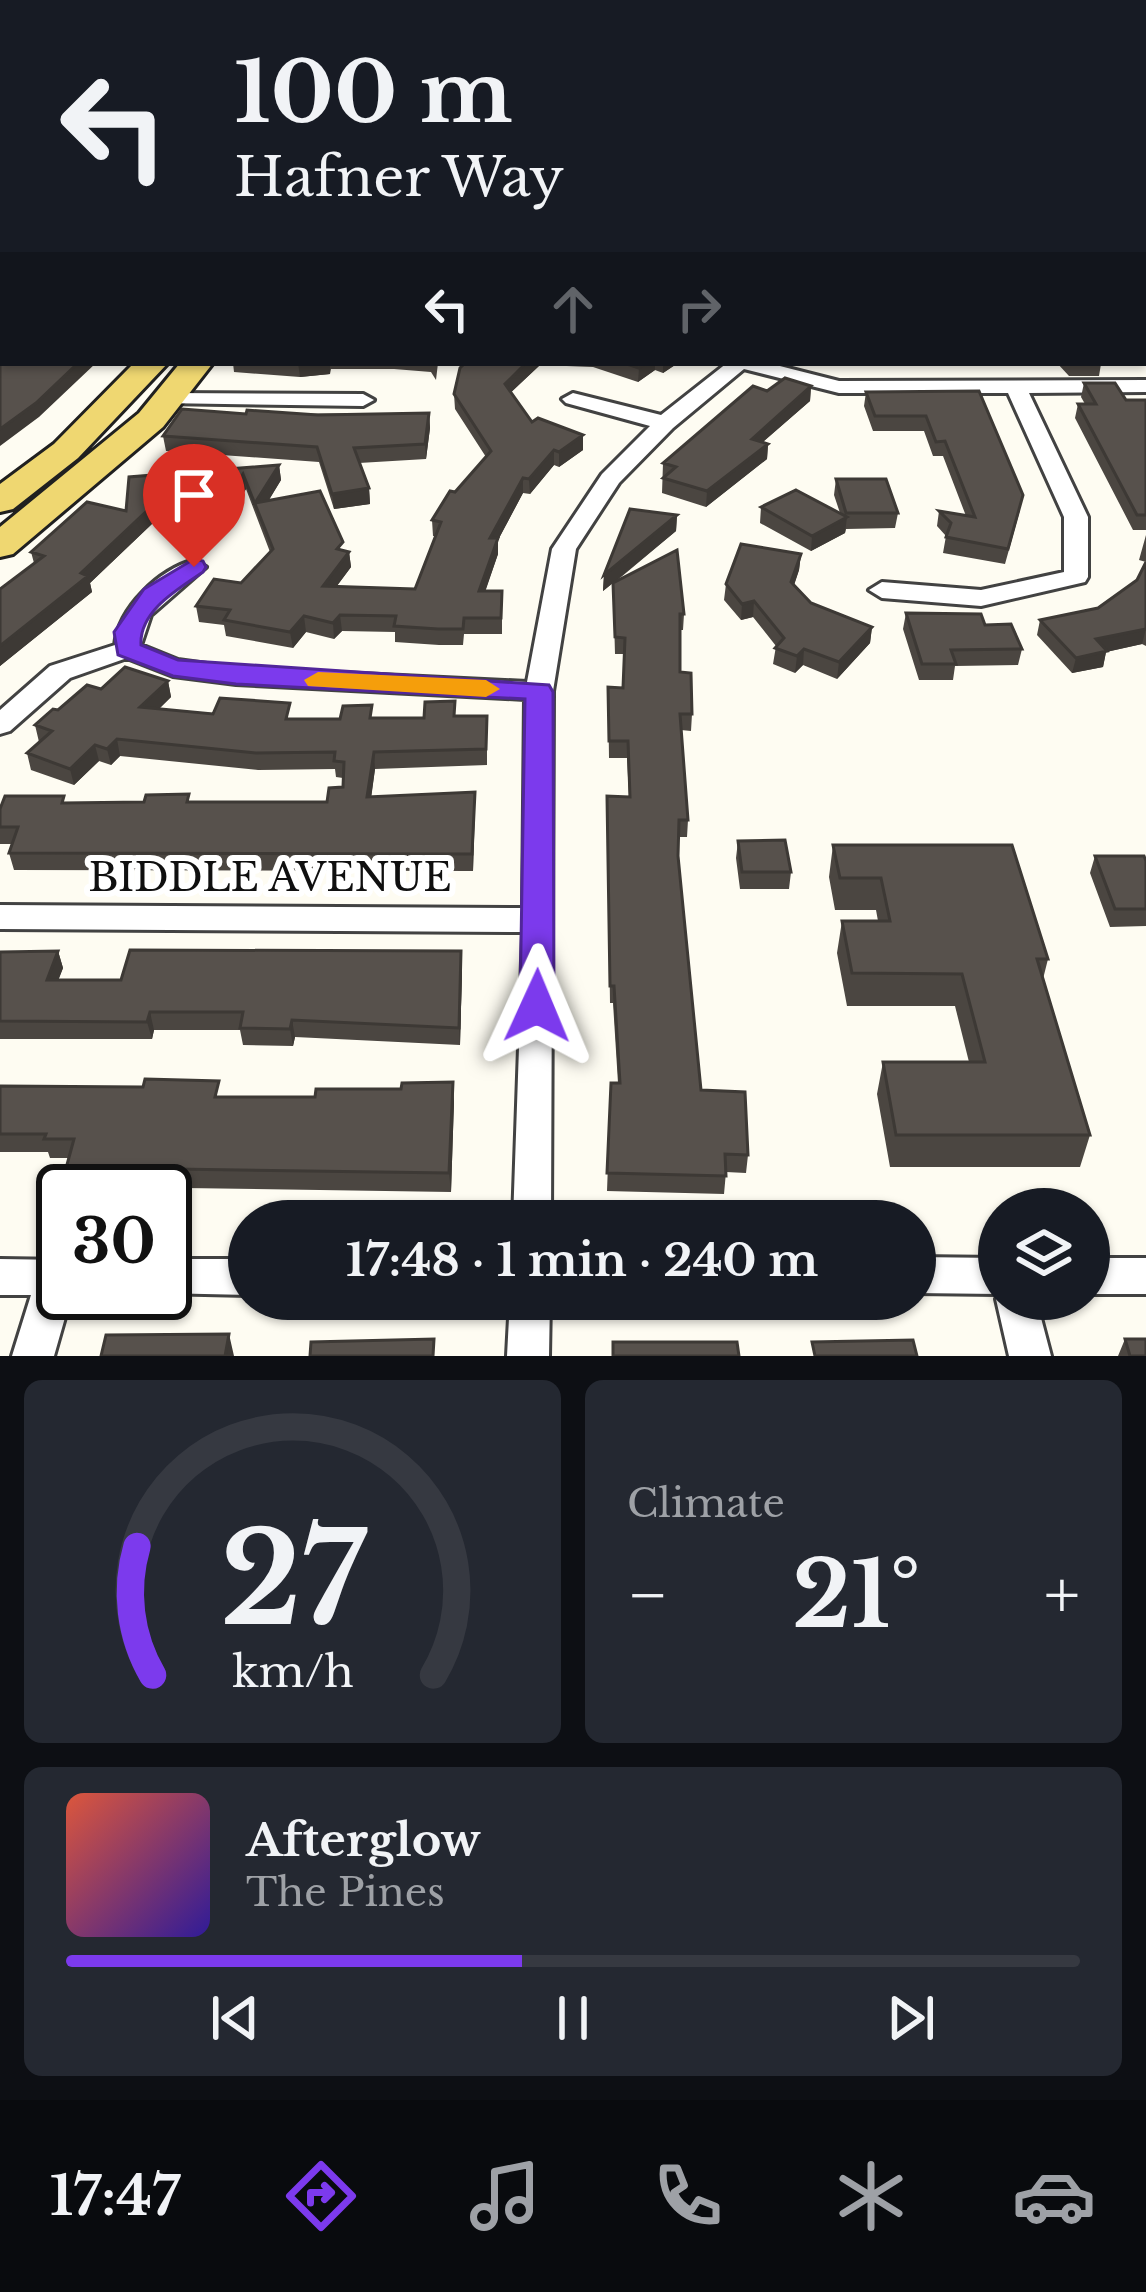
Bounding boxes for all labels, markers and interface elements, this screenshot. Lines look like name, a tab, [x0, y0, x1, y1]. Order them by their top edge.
text: 100 m	[234, 41, 513, 145]
icon: left	[36, 48, 192, 204]
text: Hafner Way	[234, 144, 564, 211]
icon: left	[414, 276, 480, 342]
icon: ahead	[540, 276, 606, 342]
icon: right	[666, 276, 732, 342]
pin	[143, 444, 245, 567]
icon: arrive	[161, 462, 227, 528]
street label: BIDDLE AVENUE	[88, 853, 452, 902]
position arrow	[474, 943, 600, 1069]
speed limit sign: 30	[36, 1164, 192, 1320]
map controls	[978, 1188, 1110, 1320]
button: layers	[978, 1188, 1110, 1320]
text: 17:48 · 1 min · 240 m	[346, 1232, 818, 1288]
text: Climate	[627, 1479, 785, 1528]
text: 27	[220, 1503, 367, 1658]
text: 21°	[792, 1540, 920, 1651]
text: −	[627, 1554, 669, 1636]
text: +	[1044, 1554, 1080, 1636]
text: km/h	[232, 1644, 353, 1698]
text: Afterglow	[246, 1812, 481, 1868]
text: The Pines	[246, 1868, 445, 1917]
icon: previous	[202, 1985, 268, 2051]
icon: pause	[540, 1985, 606, 2051]
icon: next	[878, 1985, 944, 2051]
icon: directions	[279, 2154, 363, 2238]
icon: music	[463, 2154, 547, 2238]
icon: phone	[646, 2154, 730, 2238]
icon: climate	[829, 2154, 913, 2238]
icon: car	[1012, 2154, 1096, 2238]
text: 17:47	[50, 2163, 180, 2230]

